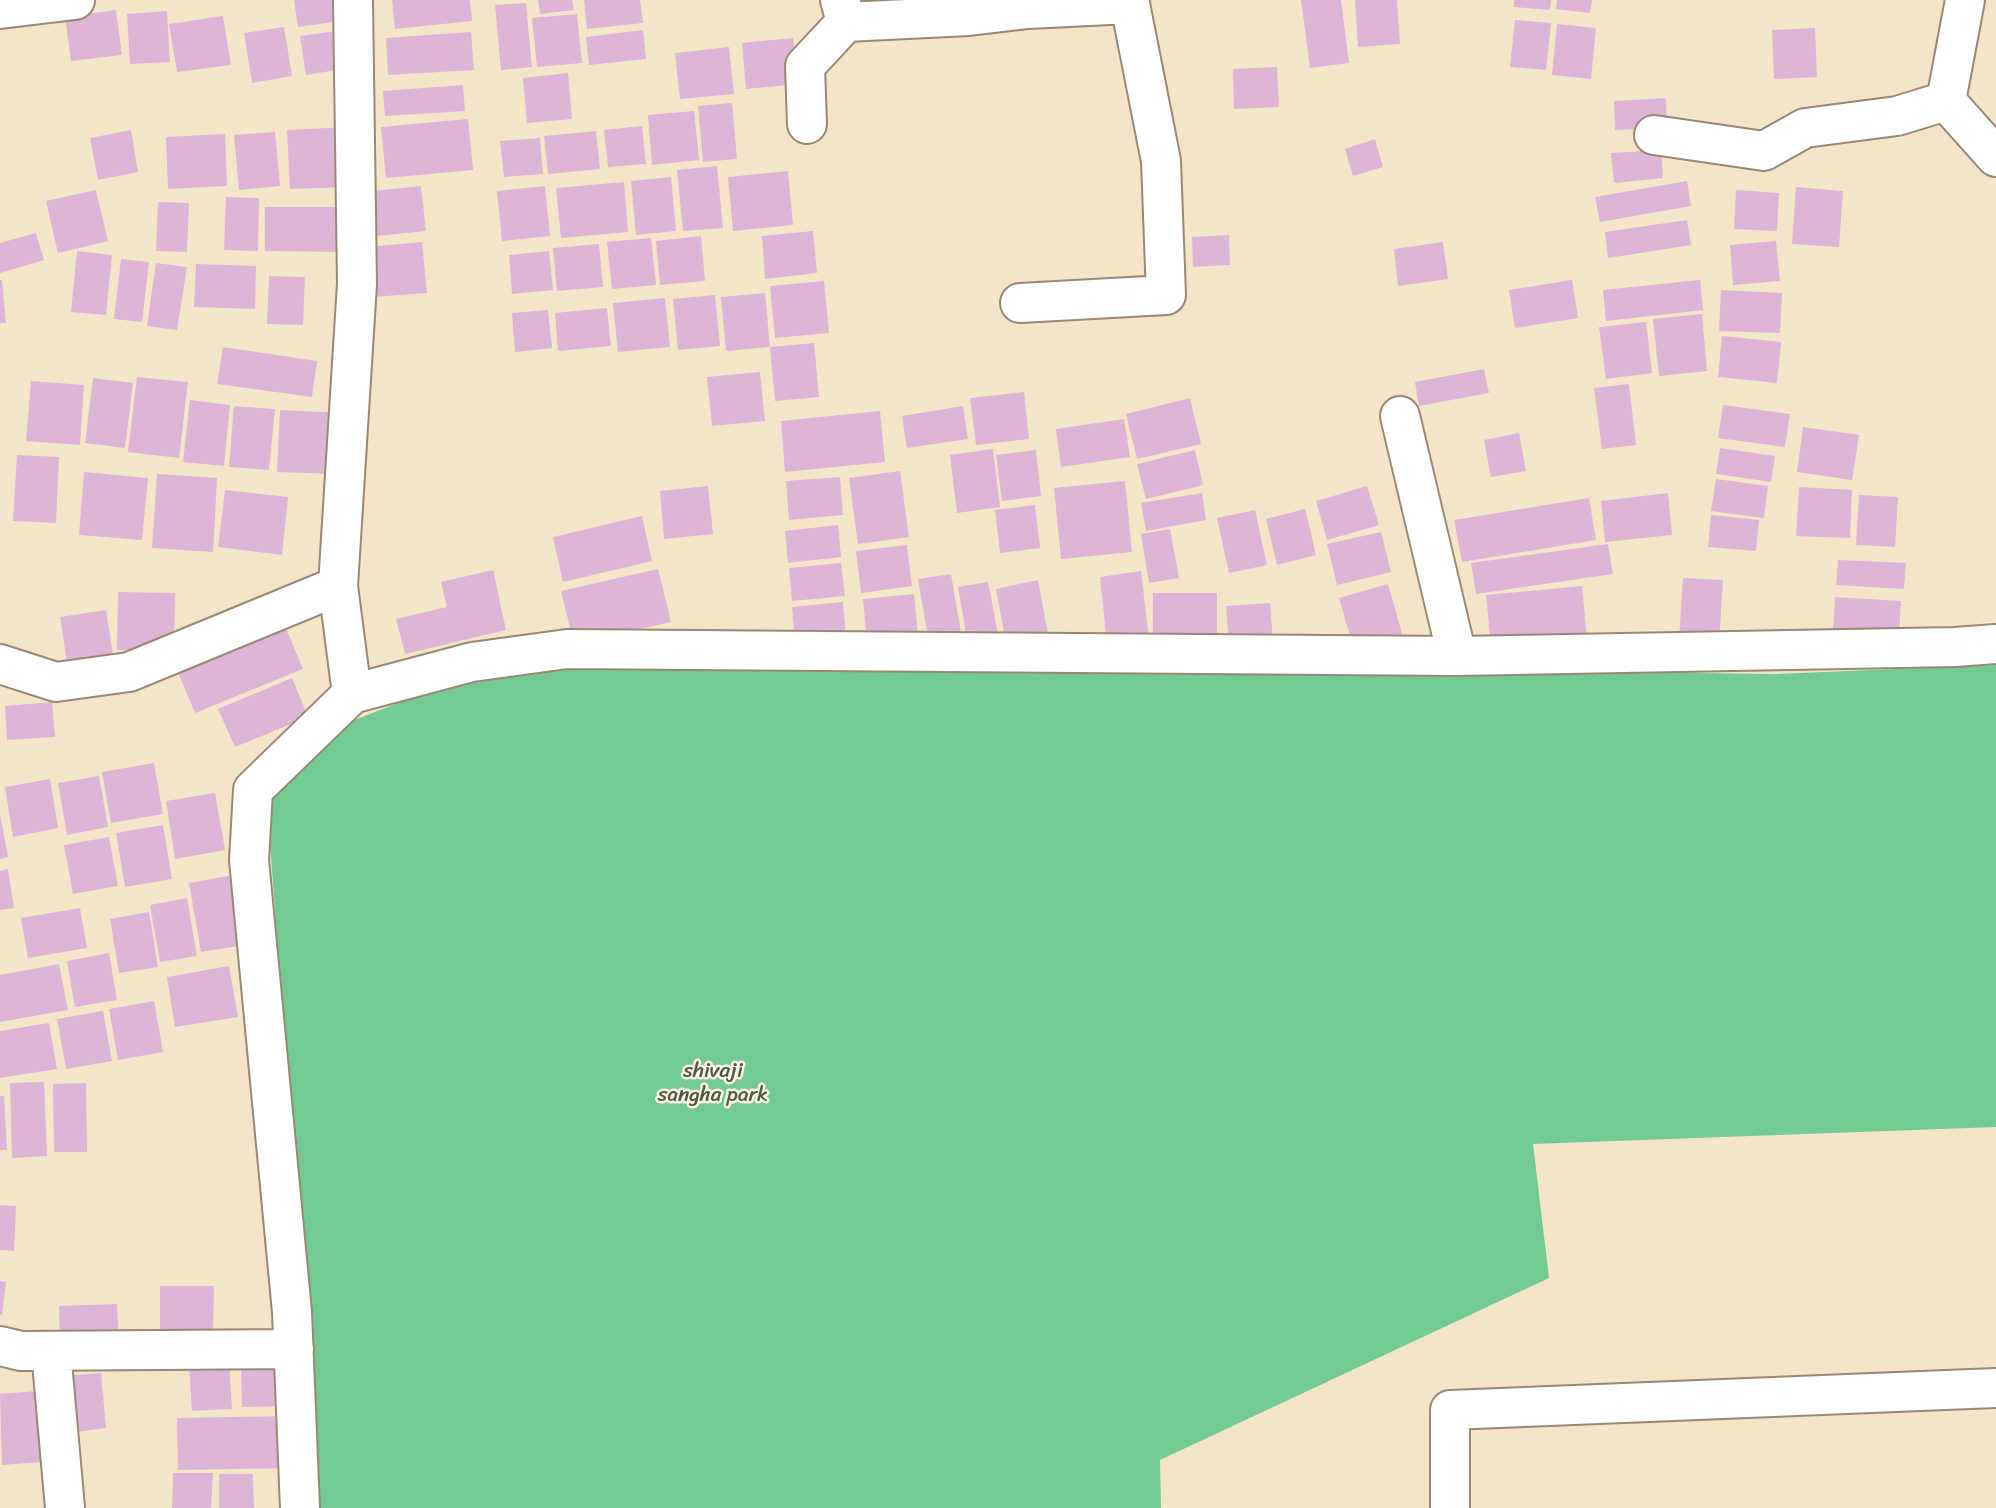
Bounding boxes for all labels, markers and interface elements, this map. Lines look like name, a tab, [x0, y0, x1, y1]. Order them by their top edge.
park label: shivaji sangha park	[658, 1059, 768, 1109]

